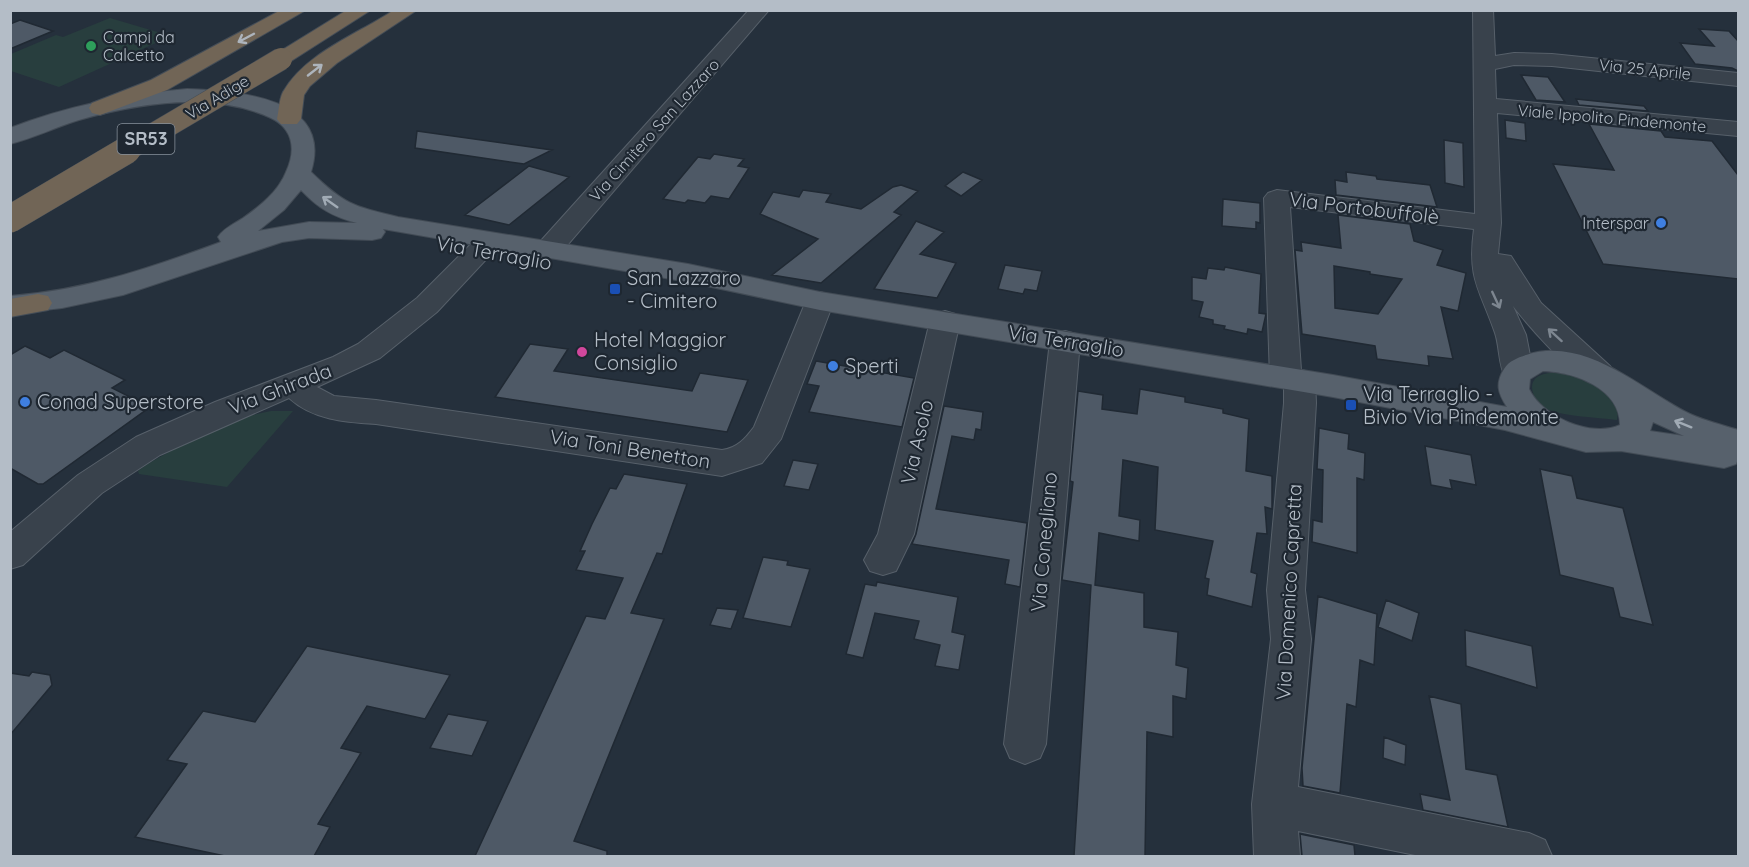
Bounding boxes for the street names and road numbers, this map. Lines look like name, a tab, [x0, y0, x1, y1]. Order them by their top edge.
street label: Via Cimitero San Lazzaro	[585, 54, 723, 206]
street label: Via 25 Aprile	[1598, 54, 1692, 84]
street label: Via Adige	[182, 70, 252, 124]
street label: Viale Ippolito Pindemonte	[1517, 100, 1707, 136]
road number: SR53	[118, 124, 174, 154]
street label: Via Portobuffolè	[1288, 186, 1441, 229]
street label: Via Terraglio	[434, 230, 554, 275]
street label: Via Terraglio	[1006, 319, 1126, 362]
street label: Via Ghirada	[225, 357, 335, 420]
street label: Via Asolo	[895, 397, 938, 487]
street label: Via Toni Benetton	[548, 423, 712, 474]
street label: Via Conegliano	[1025, 471, 1062, 613]
street label: Via Domenico Capretta	[1270, 483, 1307, 701]

